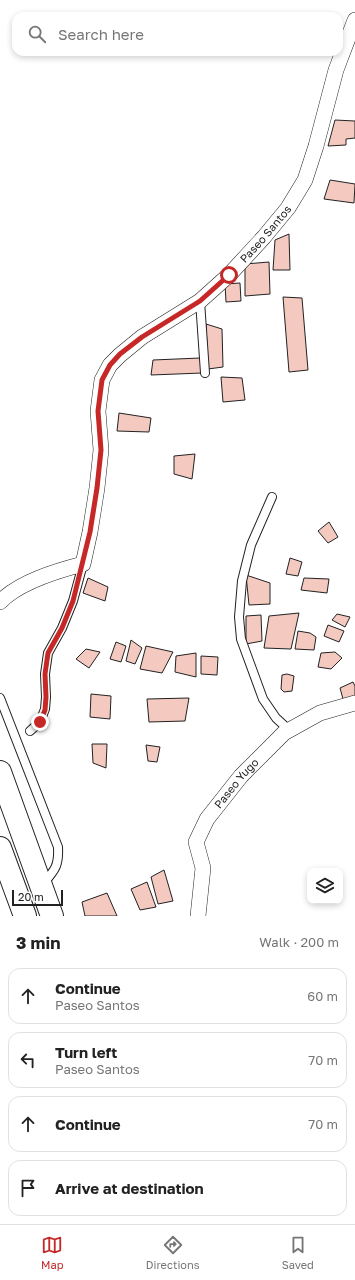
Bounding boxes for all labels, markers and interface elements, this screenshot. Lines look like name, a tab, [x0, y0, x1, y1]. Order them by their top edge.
search box	[12, 12, 343, 56]
icon: search	[26, 23, 48, 45]
text: Search here	[58, 25, 144, 43]
street label: Paseo Santos	[237, 202, 294, 265]
route start	[220, 266, 238, 284]
route end	[31, 713, 49, 731]
street label: Paseo Yugo	[211, 755, 261, 810]
map controls	[307, 868, 343, 904]
button: layers	[307, 868, 343, 904]
scale bar	[12, 888, 63, 907]
text: 20 m	[18, 890, 44, 903]
text: 3 min	[16, 932, 60, 953]
text: Walk · 200 m	[259, 934, 339, 950]
text: Continue	[55, 979, 121, 997]
icon: ahead	[17, 985, 39, 1007]
text: 60 m	[307, 988, 338, 1004]
text: Paseo Santos	[55, 997, 140, 1013]
text: Turn left	[55, 1043, 117, 1061]
icon: left	[17, 1049, 39, 1071]
text: 70 m	[308, 1052, 338, 1068]
text: Paseo Santos	[55, 1061, 140, 1077]
icon: ahead	[17, 1113, 39, 1135]
text: Continue	[55, 1115, 121, 1133]
text: 70 m	[308, 1116, 338, 1132]
icon: arrive	[17, 1177, 39, 1199]
text: Arrive at destination	[55, 1179, 204, 1197]
tab: Map	[41, 1234, 64, 1271]
tab: Directions	[146, 1234, 200, 1271]
tab: Saved	[282, 1234, 314, 1271]

